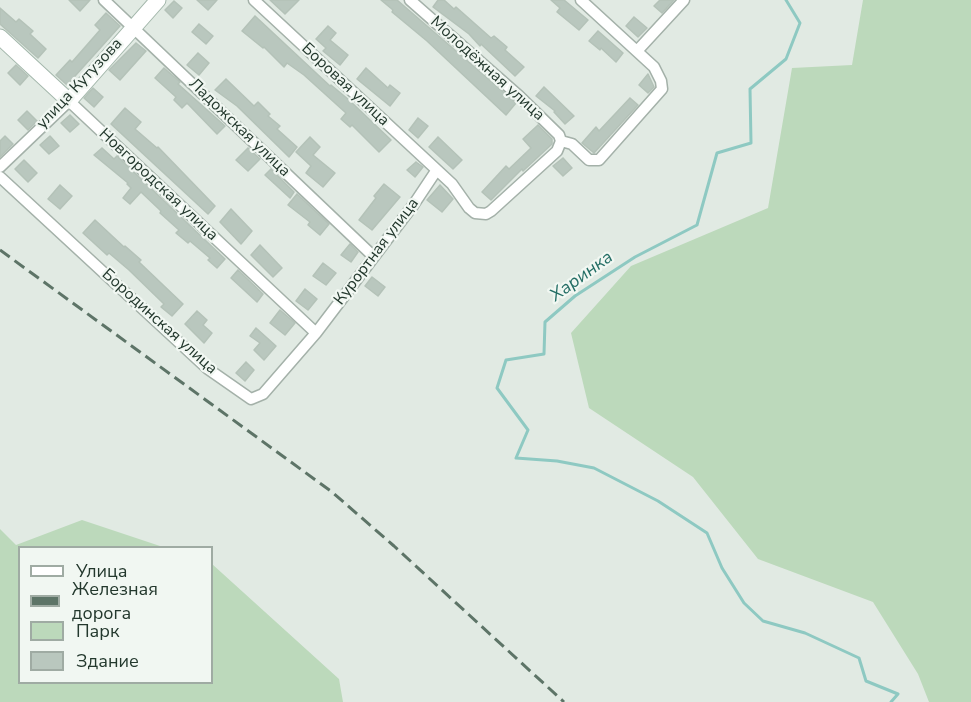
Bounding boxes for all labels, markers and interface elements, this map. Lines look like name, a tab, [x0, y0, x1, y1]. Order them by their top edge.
street label: Молодёжная улица	[426, 13, 548, 125]
street label: улица Кутузова	[33, 35, 127, 133]
street label: Боровая улица	[297, 39, 393, 131]
street label: Ладожская улица	[184, 75, 294, 181]
street label: Новгородская улица	[94, 125, 222, 245]
street label: Курортная улица	[331, 195, 423, 309]
water label: Харинка	[546, 247, 618, 307]
street label: Бородинская улица	[97, 265, 221, 379]
legend	[18, 546, 213, 684]
text: Улица	[76, 559, 127, 583]
text: Железная дорога	[72, 577, 158, 625]
text: Парк	[76, 619, 119, 643]
text: Здание	[76, 649, 139, 673]

